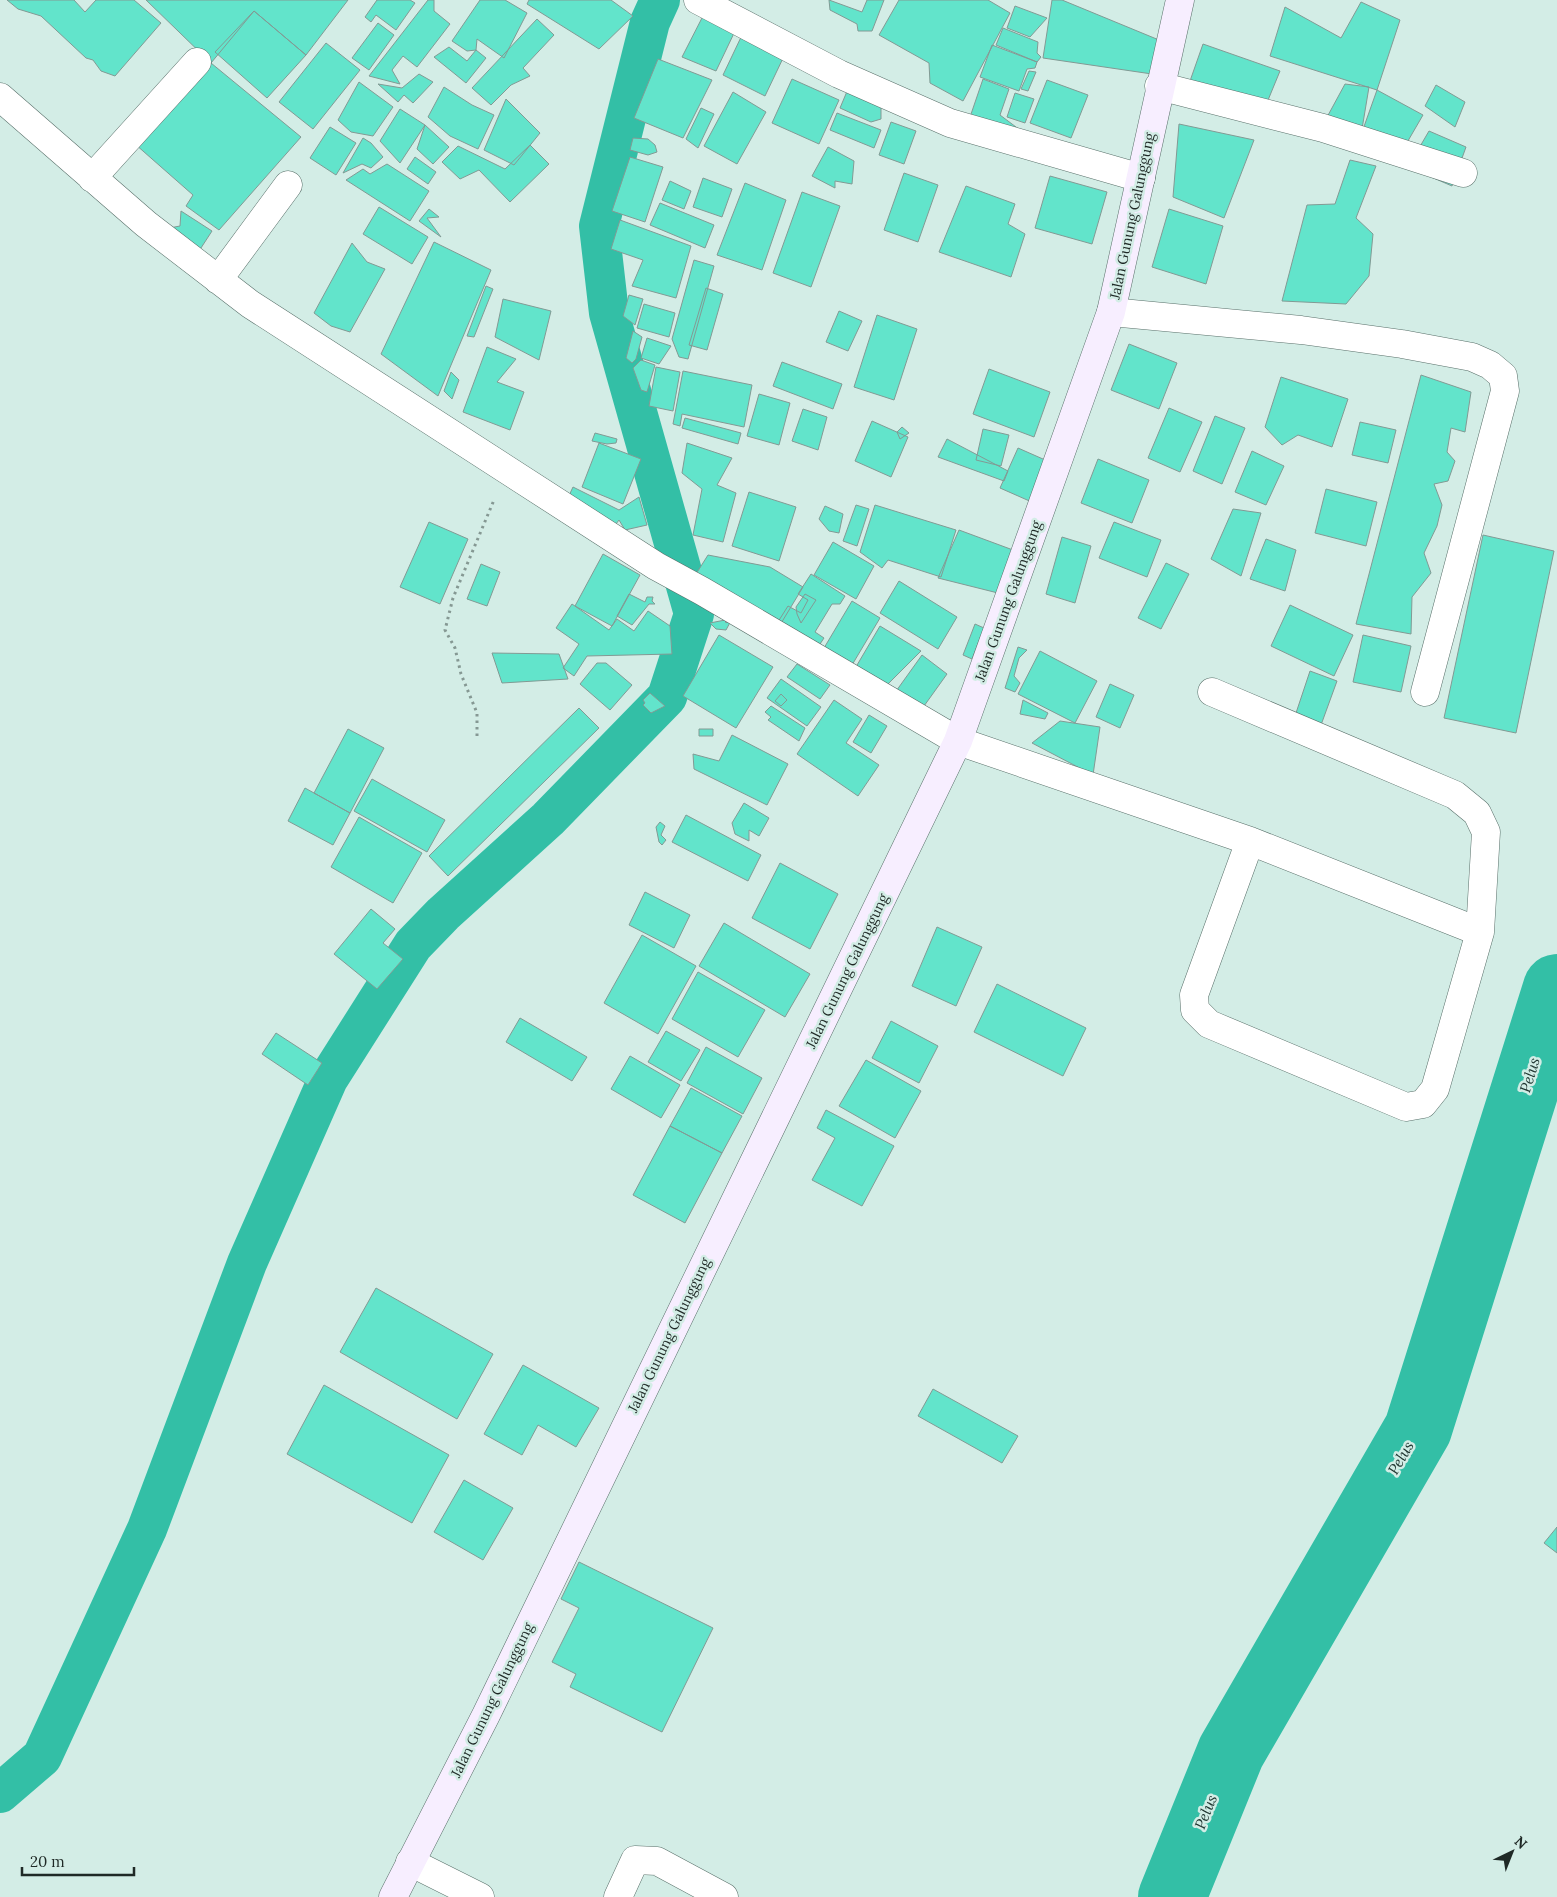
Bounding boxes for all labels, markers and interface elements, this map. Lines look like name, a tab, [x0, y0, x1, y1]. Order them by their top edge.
street label: Jalan Gunung Galunggung	[1105, 131, 1159, 302]
street label: Jalan Gunung Galunggung	[970, 518, 1046, 685]
street label: Jalan Gunung Galunggung	[801, 890, 892, 1052]
water label: Pelus	[1515, 1055, 1544, 1095]
street label: Jalan Gunung Galunggung	[623, 1254, 714, 1416]
water label: Pelus	[1383, 1438, 1418, 1478]
street label: Jalan Gunung Galunggung	[446, 1619, 537, 1781]
water label: Pelus	[1190, 1792, 1221, 1832]
north arrow	[1487, 1827, 1537, 1877]
text: N	[1511, 1832, 1531, 1853]
scale bar	[22, 1844, 135, 1876]
text: 20 m	[30, 1852, 65, 1871]

